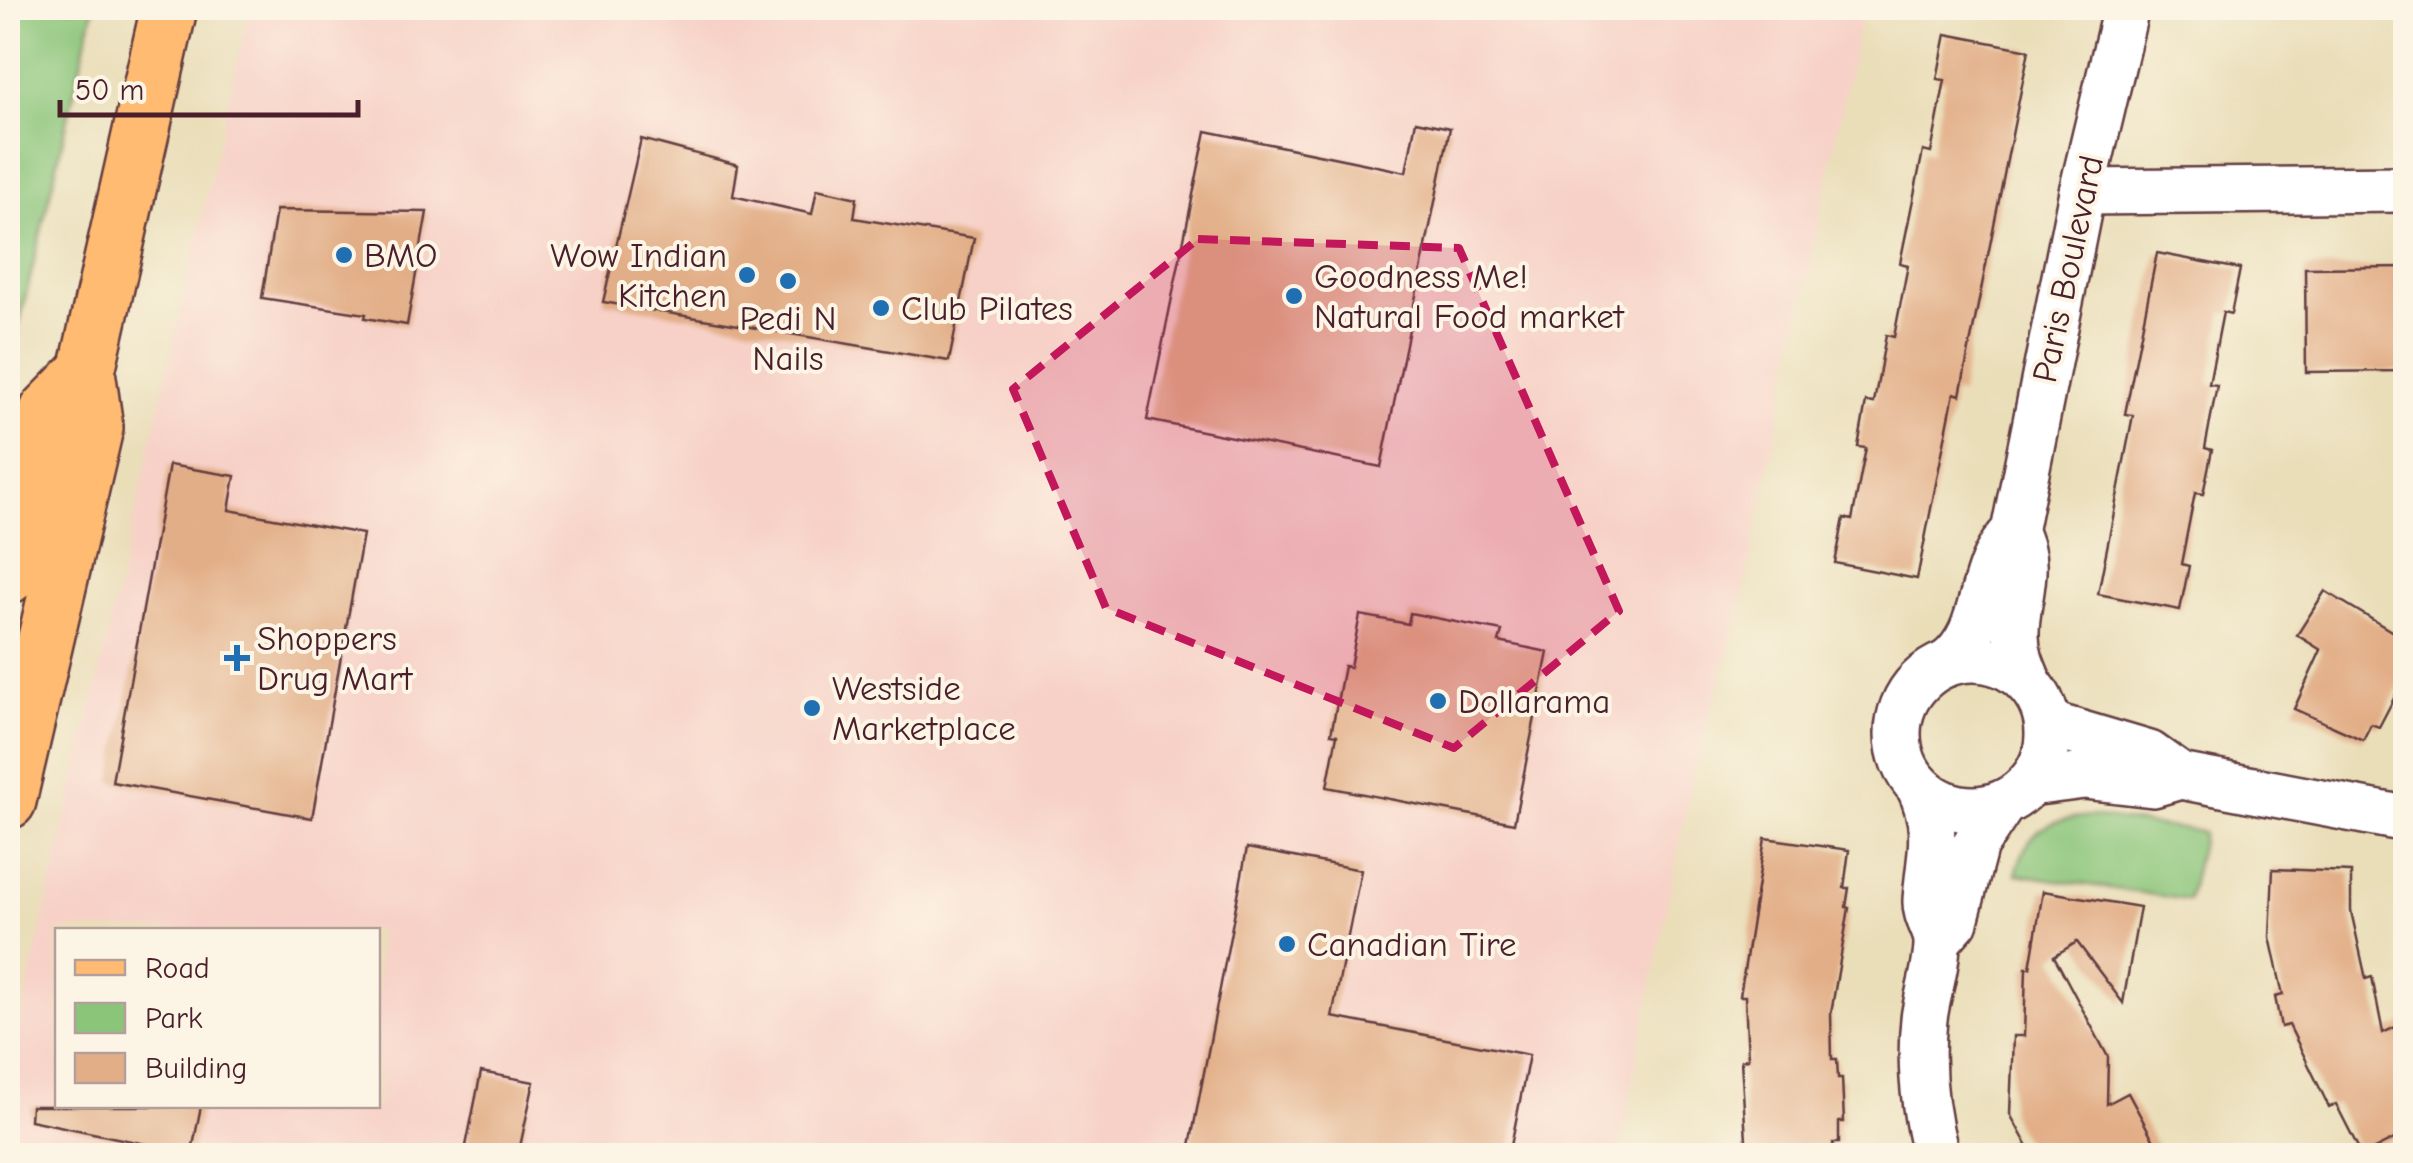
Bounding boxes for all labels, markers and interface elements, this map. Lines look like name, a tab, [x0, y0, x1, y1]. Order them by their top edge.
scale bar	[60, 55, 358, 117]
text: 50 m	[75, 73, 144, 108]
street label: Paris Boulevard	[2024, 152, 2112, 386]
place label: BMO	[364, 235, 437, 276]
place label: Wow Indian Kitchen	[550, 235, 727, 316]
marker: BMO	[333, 244, 355, 266]
place label: Goodness Me! Natural Food market	[1314, 256, 1625, 337]
marker: Wow Indian Kitchen	[736, 264, 758, 286]
marker: Pedi N Nails	[777, 270, 799, 292]
marker: Goodness Me! Natural Food market	[1283, 285, 1305, 307]
place label: Club Pilates	[901, 288, 1073, 329]
marker: Club Pilates	[870, 297, 892, 319]
place label: Pedi N Nails	[740, 298, 836, 379]
place label: Shoppers Drug Mart	[257, 618, 413, 699]
marker: Shoppers Drug Mart	[226, 647, 248, 669]
place label: Westside Marketplace	[832, 668, 1016, 749]
place label: Dollarama	[1458, 681, 1610, 722]
marker: Dollarama	[1427, 690, 1449, 712]
marker: Westside Marketplace	[801, 697, 823, 719]
place label: Canadian Tire	[1307, 924, 1517, 965]
legend	[55, 928, 380, 1108]
marker: Canadian Tire	[1276, 933, 1298, 955]
text: Road	[145, 951, 210, 986]
text: Park	[145, 1001, 203, 1036]
text: Building	[145, 1051, 248, 1086]

